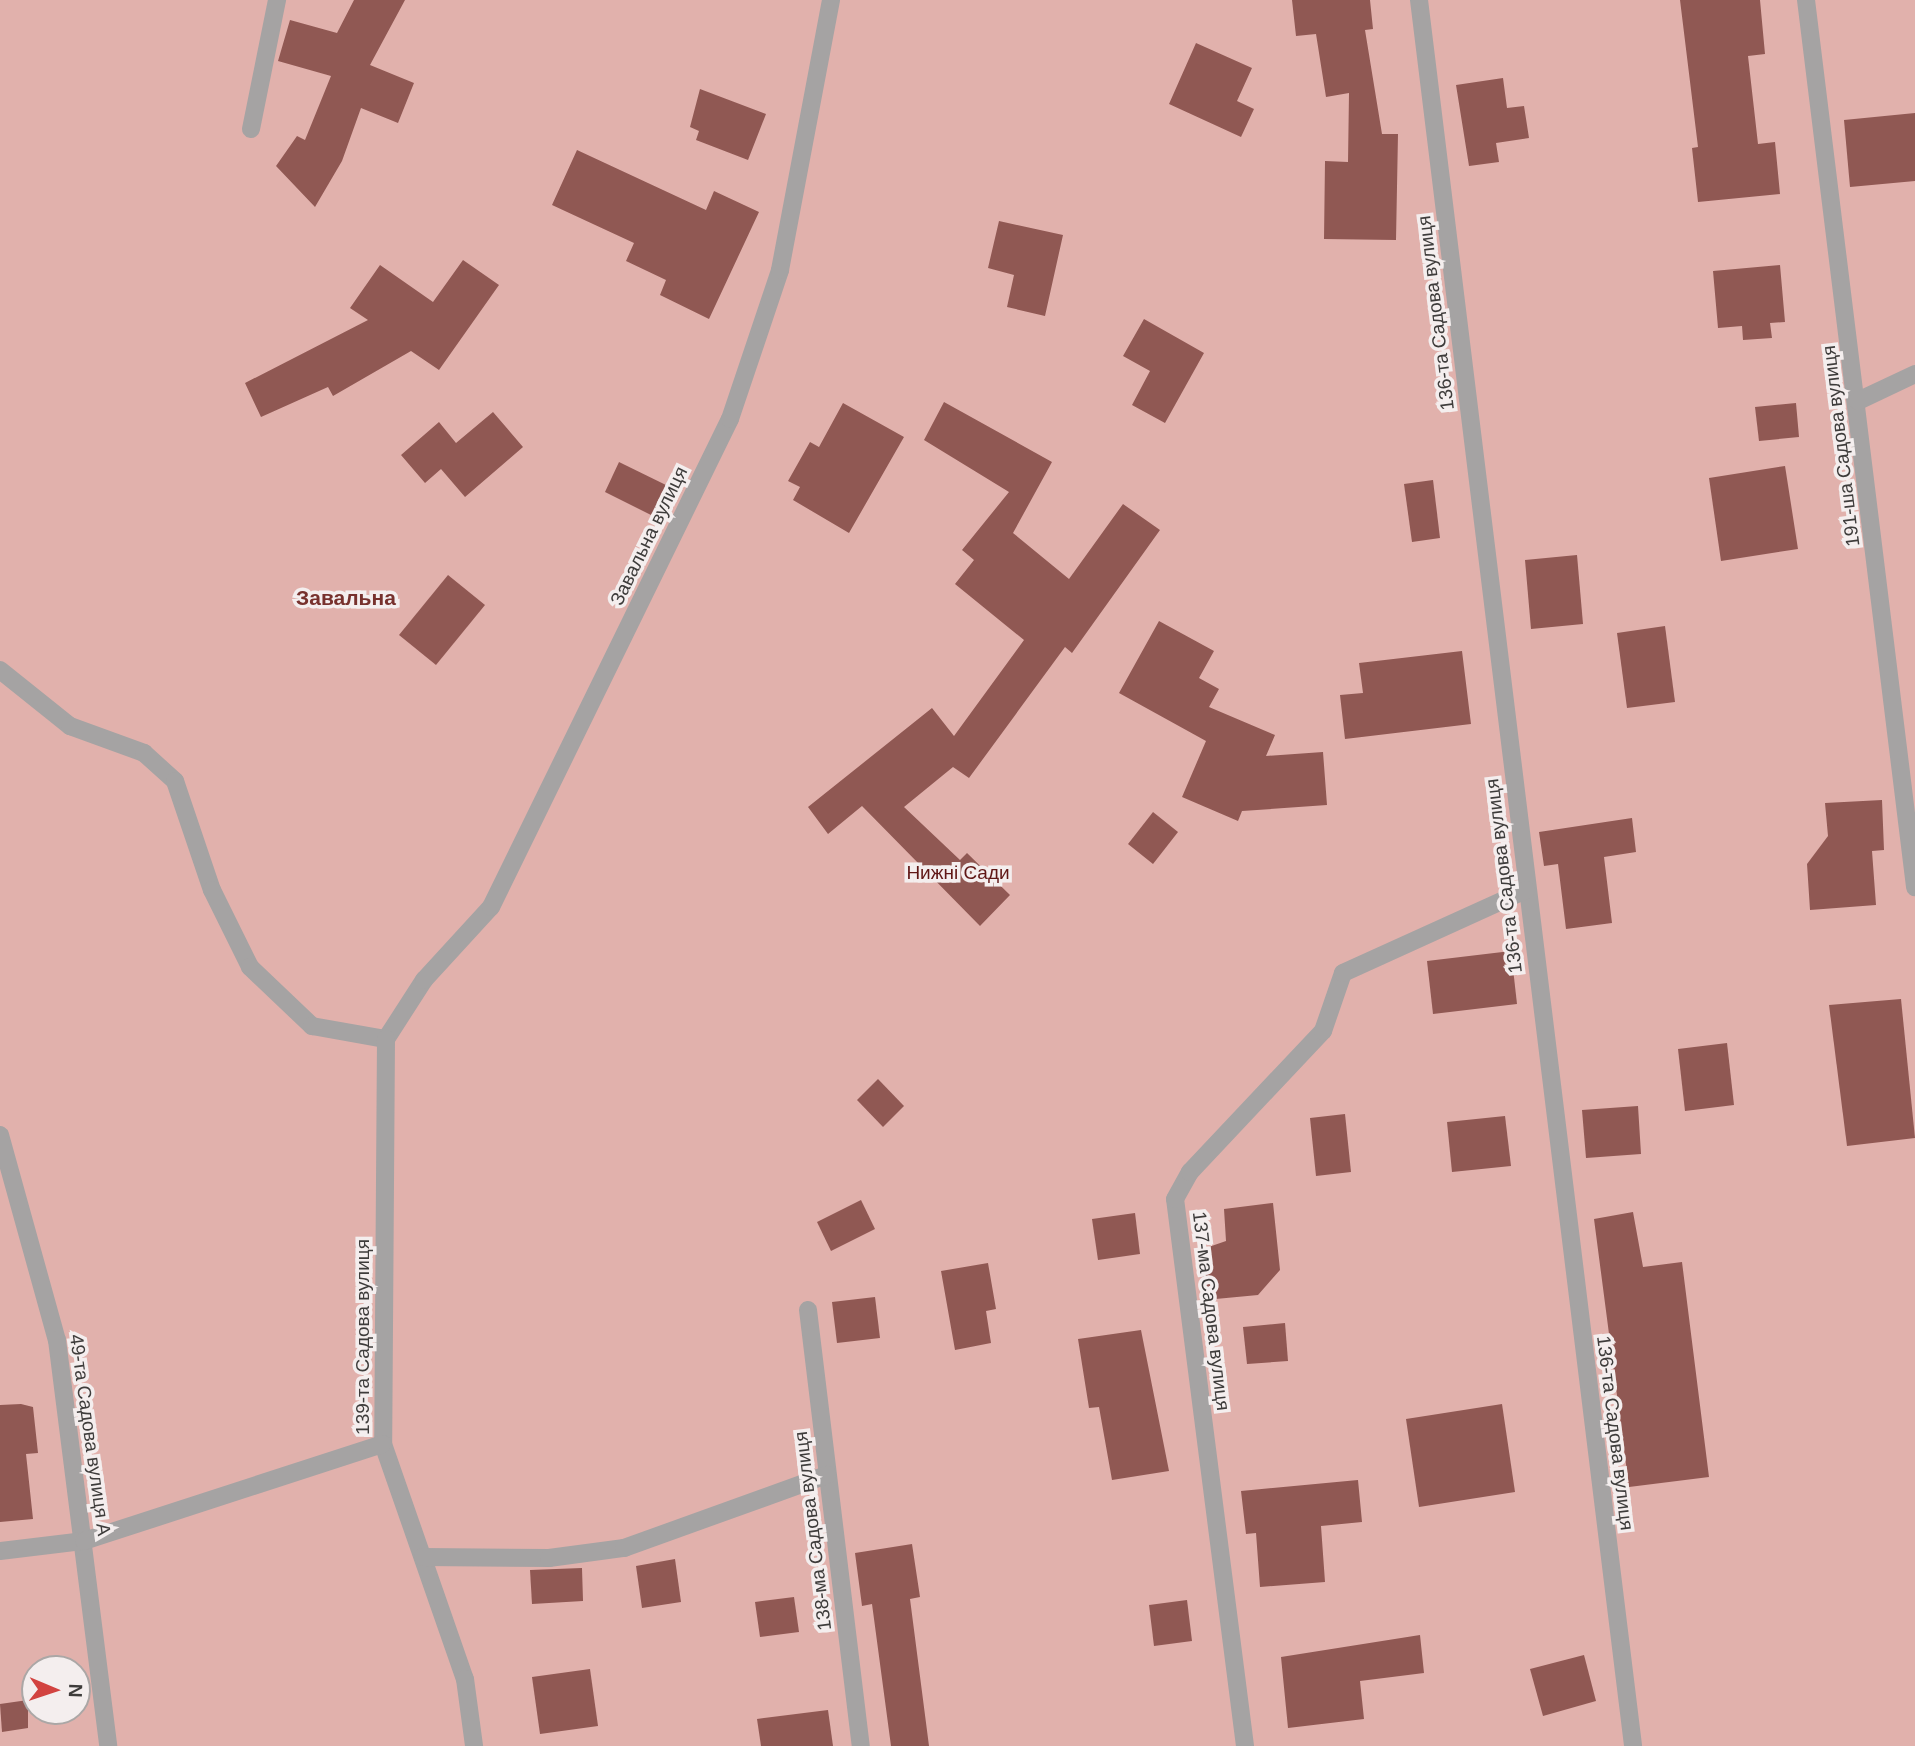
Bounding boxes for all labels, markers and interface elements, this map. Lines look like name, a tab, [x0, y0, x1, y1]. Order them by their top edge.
street label: 136-та Садова вулиця	[1413, 214, 1459, 412]
street label: 191-ша Садова вулиця	[1817, 344, 1865, 548]
street label: Завальна вулиця	[606, 463, 692, 609]
district label: Завальна	[296, 585, 396, 611]
street label: 136-та Садова вулиця	[1481, 777, 1527, 975]
park label: Нижні Сади	[906, 862, 1010, 884]
street label: 137-ма Садова вулиця	[1187, 1210, 1235, 1412]
street label: 139-та Садова вулиця	[352, 1239, 374, 1435]
street label: 49-та Садова вулиця А	[65, 1333, 115, 1537]
street label: 136-та Садова вулиця	[1592, 1334, 1638, 1532]
street label: 138-ма Садова вулиця	[789, 1430, 837, 1632]
north arrow	[21, 1655, 91, 1725]
text: N	[65, 1683, 86, 1698]

